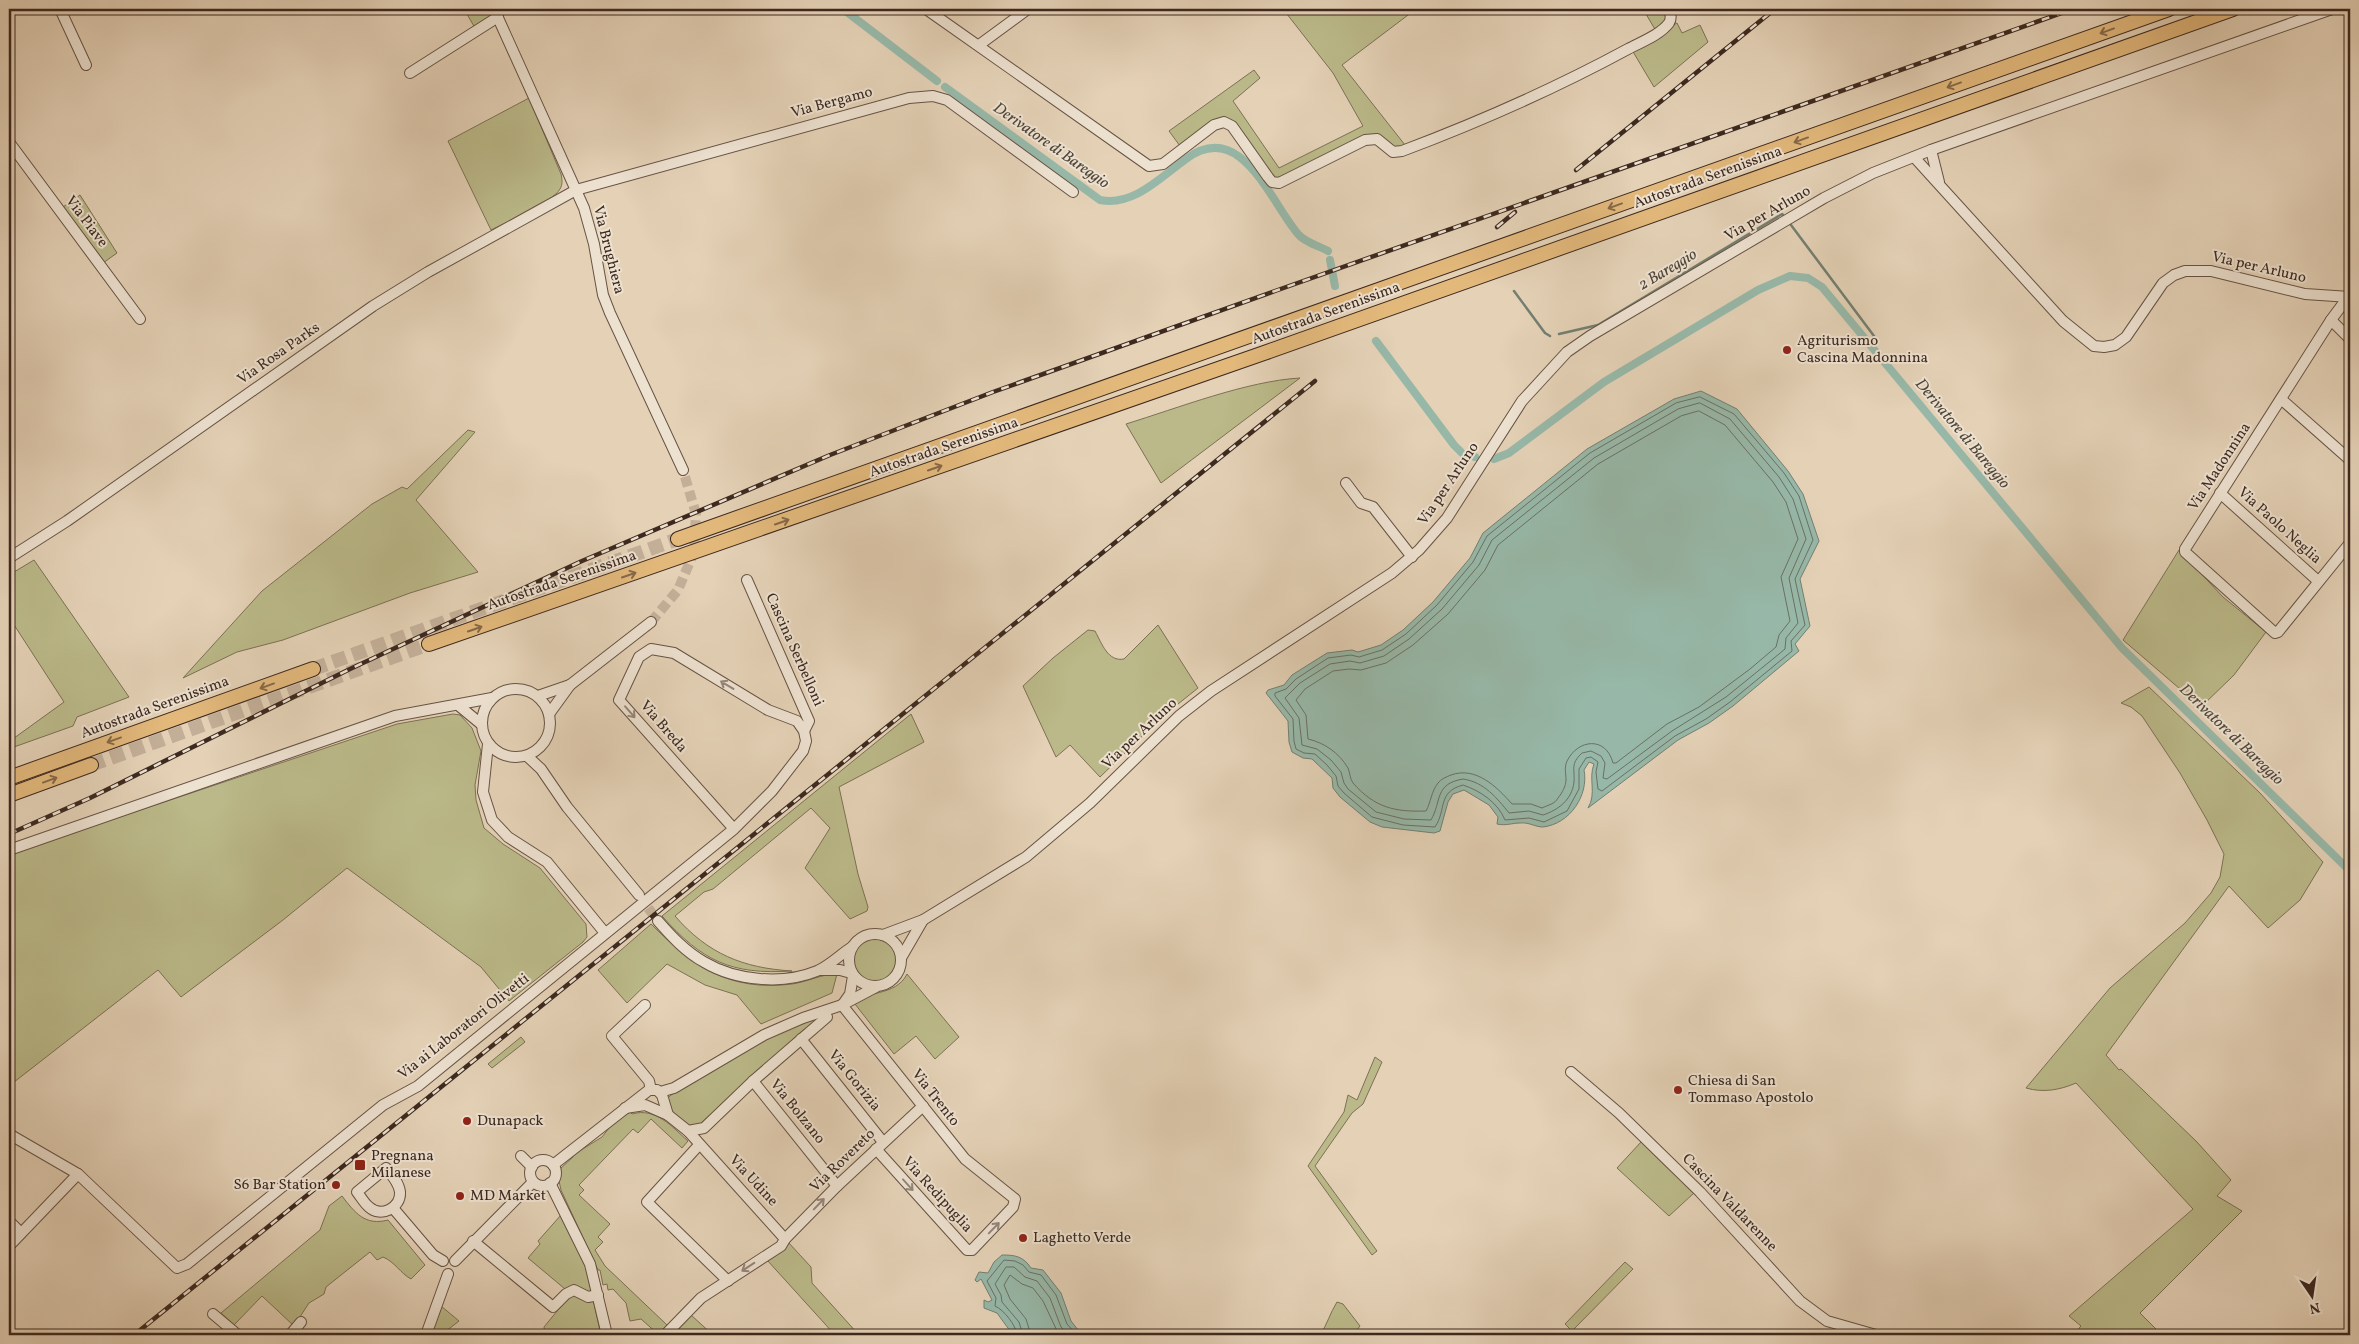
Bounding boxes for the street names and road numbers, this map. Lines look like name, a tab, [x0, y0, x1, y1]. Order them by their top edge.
street label: Via Bergamo	[789, 82, 875, 124]
street label: Autostrada Serenissima	[1631, 141, 1785, 215]
street label: Via per Arluno	[1721, 181, 1815, 247]
street label: Via Piave	[60, 192, 112, 252]
street label: Via Brughiera	[587, 204, 629, 296]
street label: Via per Arluno	[2210, 247, 2308, 289]
street label: Autostrada Serenissima	[1249, 277, 1403, 351]
street label: Via Rosa Parks	[233, 318, 325, 390]
street label: Autostrada Serenissima	[867, 413, 1021, 483]
street label: Via Madonnina	[2184, 419, 2256, 515]
street label: Via per Arluno	[1413, 438, 1485, 530]
street label: Via Paolo Neglia	[2232, 483, 2326, 569]
street label: Autostrada Serenissima	[485, 546, 639, 616]
street label: Cascina Serbelloni	[760, 590, 828, 710]
street label: Autostrada Serenissima	[78, 671, 232, 745]
street label: Via per Arluno	[1098, 693, 1182, 775]
street label: Via Breda	[634, 696, 692, 758]
street label: Via ai Laboratori Olivetti	[394, 969, 534, 1085]
street label: Via Gorizia	[823, 1046, 885, 1116]
street label: Via Trento	[906, 1065, 964, 1131]
street label: Via Bolzano	[764, 1075, 830, 1149]
street label: Via Rovereto	[806, 1124, 880, 1198]
street label: Cascina Valdarenne	[1677, 1149, 1781, 1257]
street label: Via Udine	[724, 1151, 782, 1211]
street label: Via Redipuglia	[897, 1152, 977, 1238]

